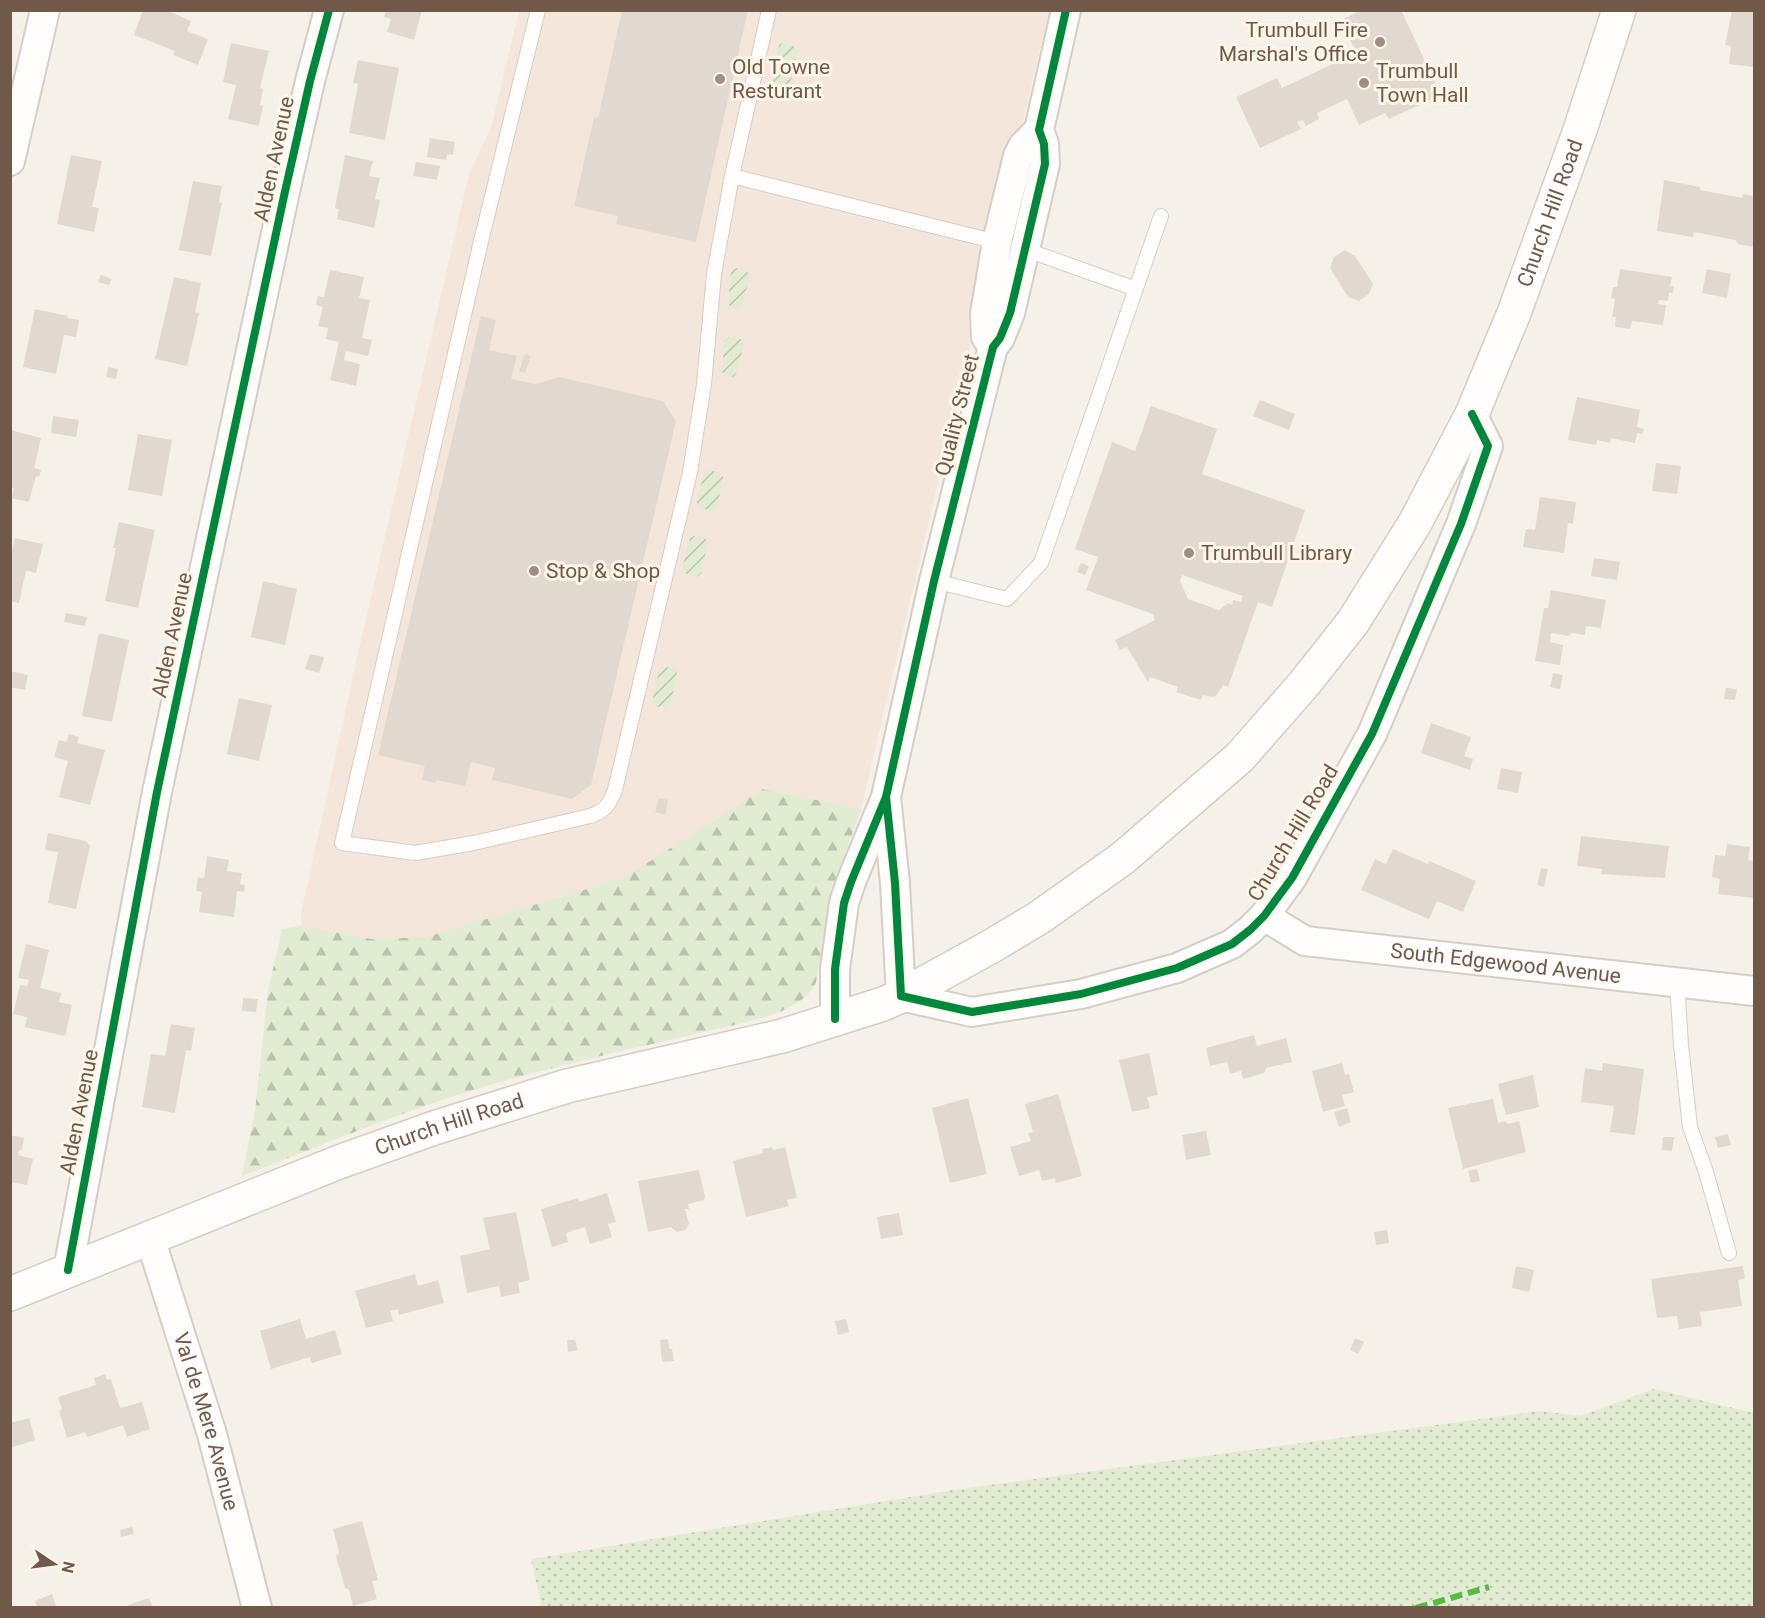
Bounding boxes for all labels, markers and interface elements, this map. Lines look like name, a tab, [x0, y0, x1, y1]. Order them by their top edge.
place label: Trumbull Fire Marshal's Office	[1219, 18, 1368, 66]
marker: Trumbull Fire Marshal's Office	[1373, 35, 1387, 49]
place label: Old Towne Resturant	[732, 55, 830, 103]
place label: Trumbull Town Hall	[1376, 59, 1469, 107]
marker: Old Towne Resturant	[713, 72, 727, 86]
marker: Trumbull Town Hall	[1357, 76, 1371, 90]
street label: Alden Avenue	[249, 94, 299, 224]
street label: Church Hill Road	[1512, 136, 1588, 290]
street label: Quality Street	[930, 351, 984, 479]
place label: Trumbull Library	[1201, 541, 1352, 565]
marker: Trumbull Library	[1182, 546, 1196, 560]
place label: Stop & Shop	[546, 559, 660, 583]
marker: Stop & Shop	[527, 564, 541, 578]
street label: Alden Avenue	[147, 570, 197, 700]
street label: Church Hill Road	[1243, 760, 1343, 906]
street label: South Edgewood Avenue	[1389, 939, 1622, 988]
street label: Alden Avenue	[55, 1047, 103, 1177]
street label: Church Hill Road	[372, 1088, 527, 1160]
street label: Val de Mere Avenue	[169, 1330, 243, 1513]
north arrow	[24, 1534, 84, 1594]
text: N	[58, 1560, 79, 1575]

